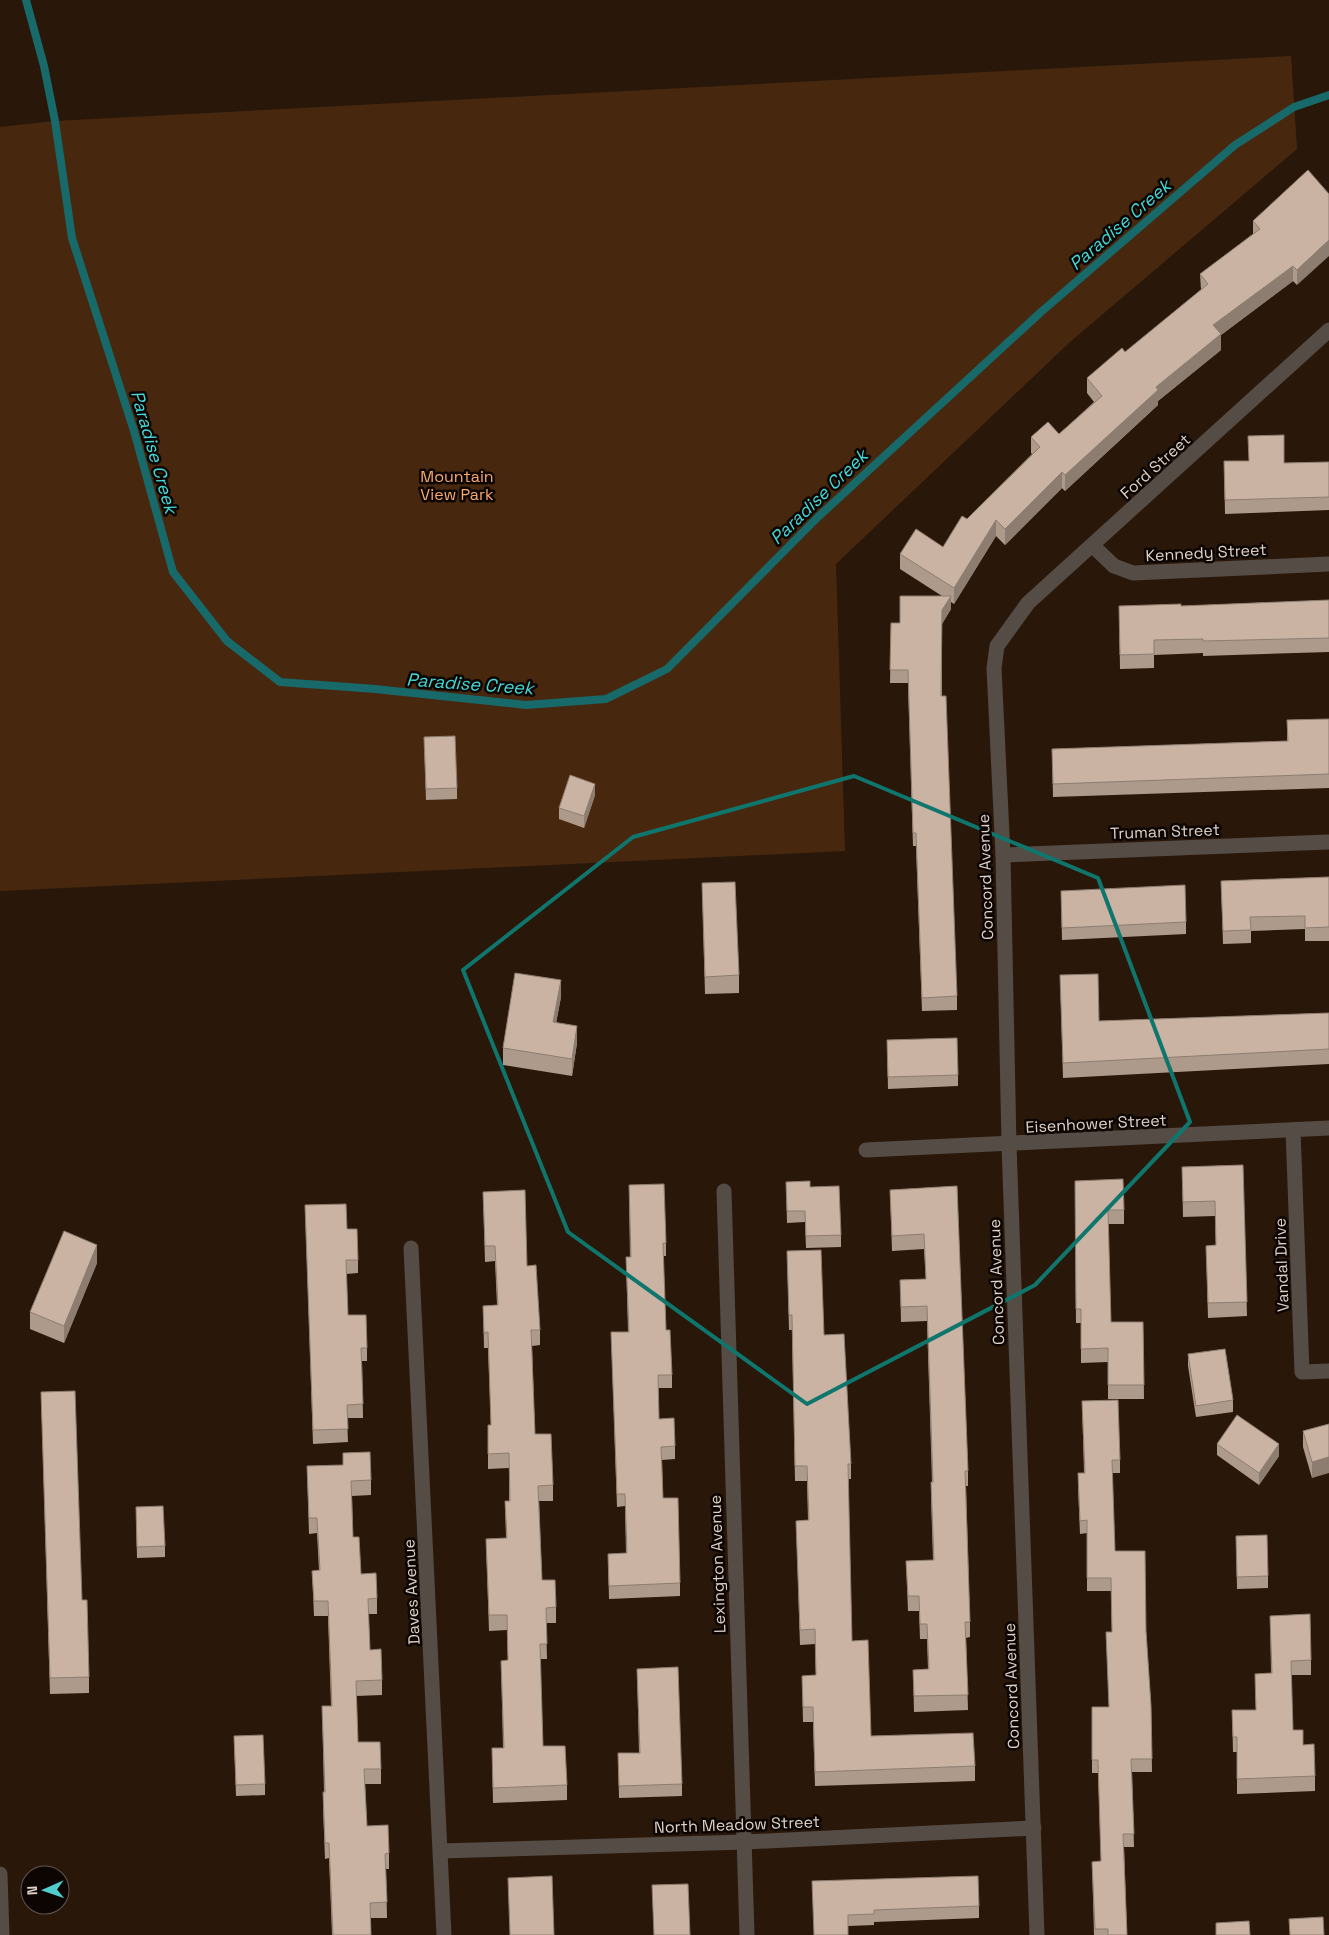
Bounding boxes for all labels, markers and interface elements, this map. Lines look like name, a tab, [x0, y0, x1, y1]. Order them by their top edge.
water label: Paradise Creek	[1064, 173, 1177, 275]
water label: Paradise Creek	[126, 387, 184, 518]
street label: Ford Street	[1116, 429, 1195, 503]
water label: Paradise Creek	[765, 443, 874, 549]
park label: Mountain View Park	[420, 466, 494, 505]
street label: Kennedy Street	[1145, 539, 1267, 566]
water label: Paradise Creek	[406, 668, 537, 700]
street label: Concord Avenue	[973, 814, 998, 940]
street label: Truman Street	[1110, 819, 1220, 844]
street label: Eisenhower Street	[1025, 1109, 1167, 1138]
street label: Vandal Drive	[1269, 1218, 1294, 1312]
street label: Concord Avenue	[984, 1219, 1009, 1345]
street label: Lexington Avenue	[705, 1495, 730, 1633]
street label: Daves Avenue	[398, 1538, 425, 1645]
street label: Concord Avenue	[999, 1623, 1024, 1749]
street label: North Meadow Street	[654, 1811, 820, 1838]
north arrow	[20, 1865, 70, 1915]
text: N	[23, 1885, 41, 1895]

